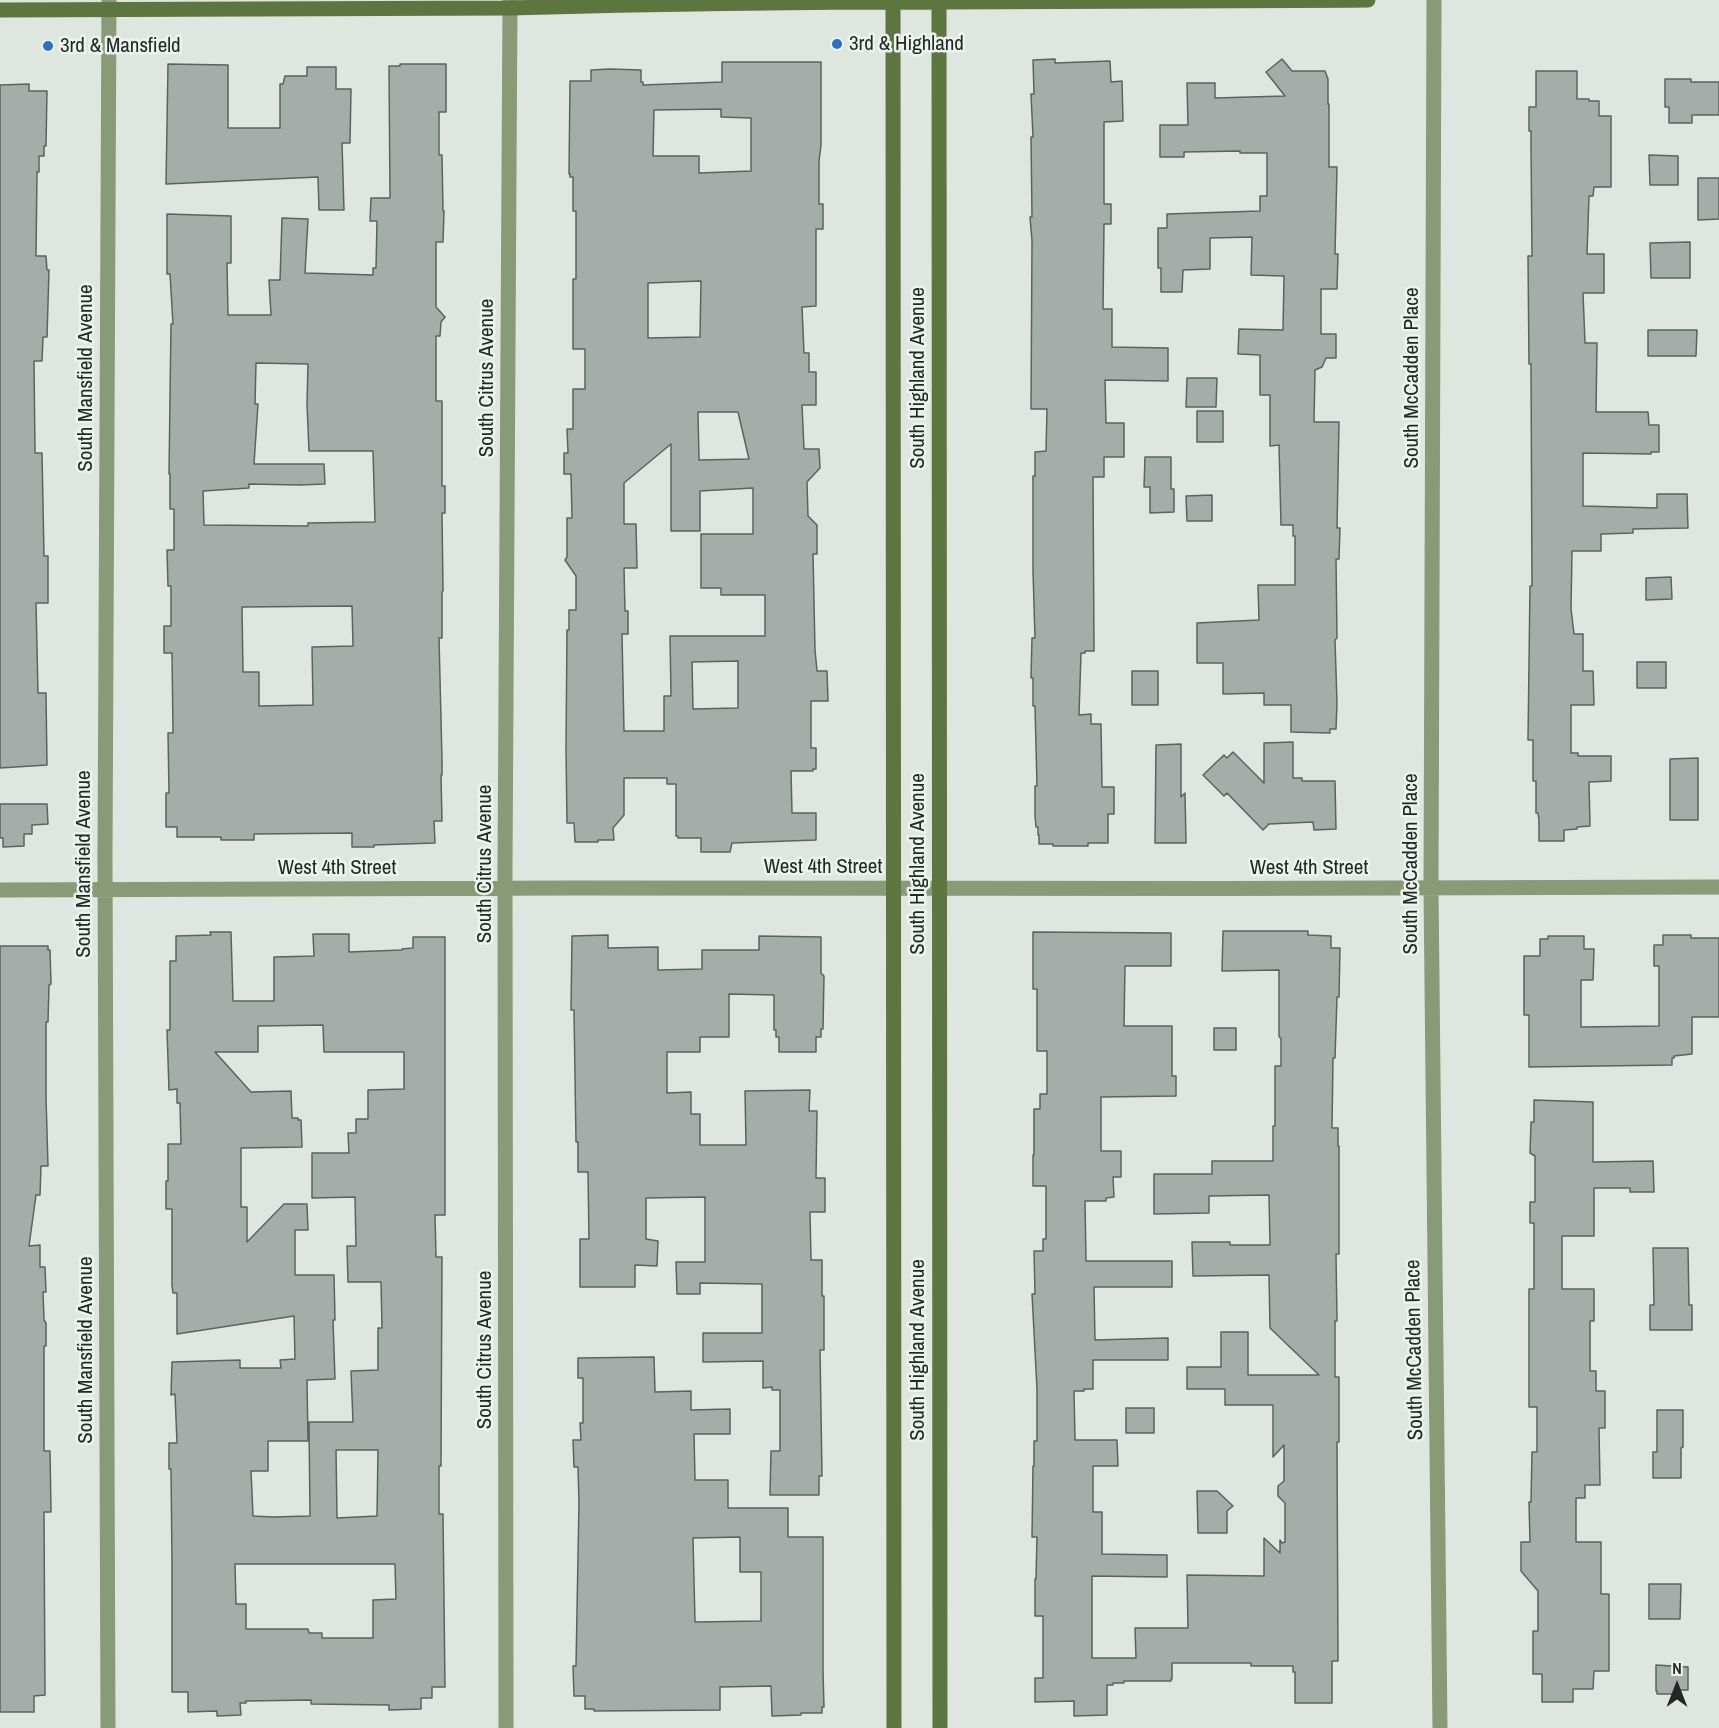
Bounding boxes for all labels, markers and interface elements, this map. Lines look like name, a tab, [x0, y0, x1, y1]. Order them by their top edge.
place label: 3rd & Highland	[849, 31, 964, 57]
place label: 3rd & Mansfield	[60, 33, 181, 59]
marker: 3rd & Highland	[830, 37, 844, 51]
marker: 3rd & Mansfield	[41, 39, 55, 53]
street label: South Mansfield Avenue	[73, 284, 99, 472]
street label: South Highland Avenue	[905, 287, 931, 469]
street label: South McCadden Place	[1399, 288, 1425, 468]
street label: South Citrus Avenue	[474, 299, 500, 457]
street label: South Mansfield Avenue	[71, 770, 97, 958]
street label: South Highland Avenue	[905, 773, 931, 955]
street label: South McCadden Place	[1398, 774, 1424, 954]
street label: South Citrus Avenue	[472, 785, 498, 943]
street label: West 4th Street	[764, 854, 882, 880]
street label: West 4th Street	[278, 855, 396, 881]
street label: West 4th Street	[1250, 855, 1368, 881]
street label: South Mansfield Avenue	[73, 1256, 99, 1444]
street label: South Highland Avenue	[905, 1259, 931, 1441]
street label: South McCadden Place	[1401, 1259, 1429, 1441]
street label: South Citrus Avenue	[472, 1271, 498, 1429]
north arrow	[1647, 1656, 1707, 1716]
text: N	[1672, 1657, 1682, 1679]

